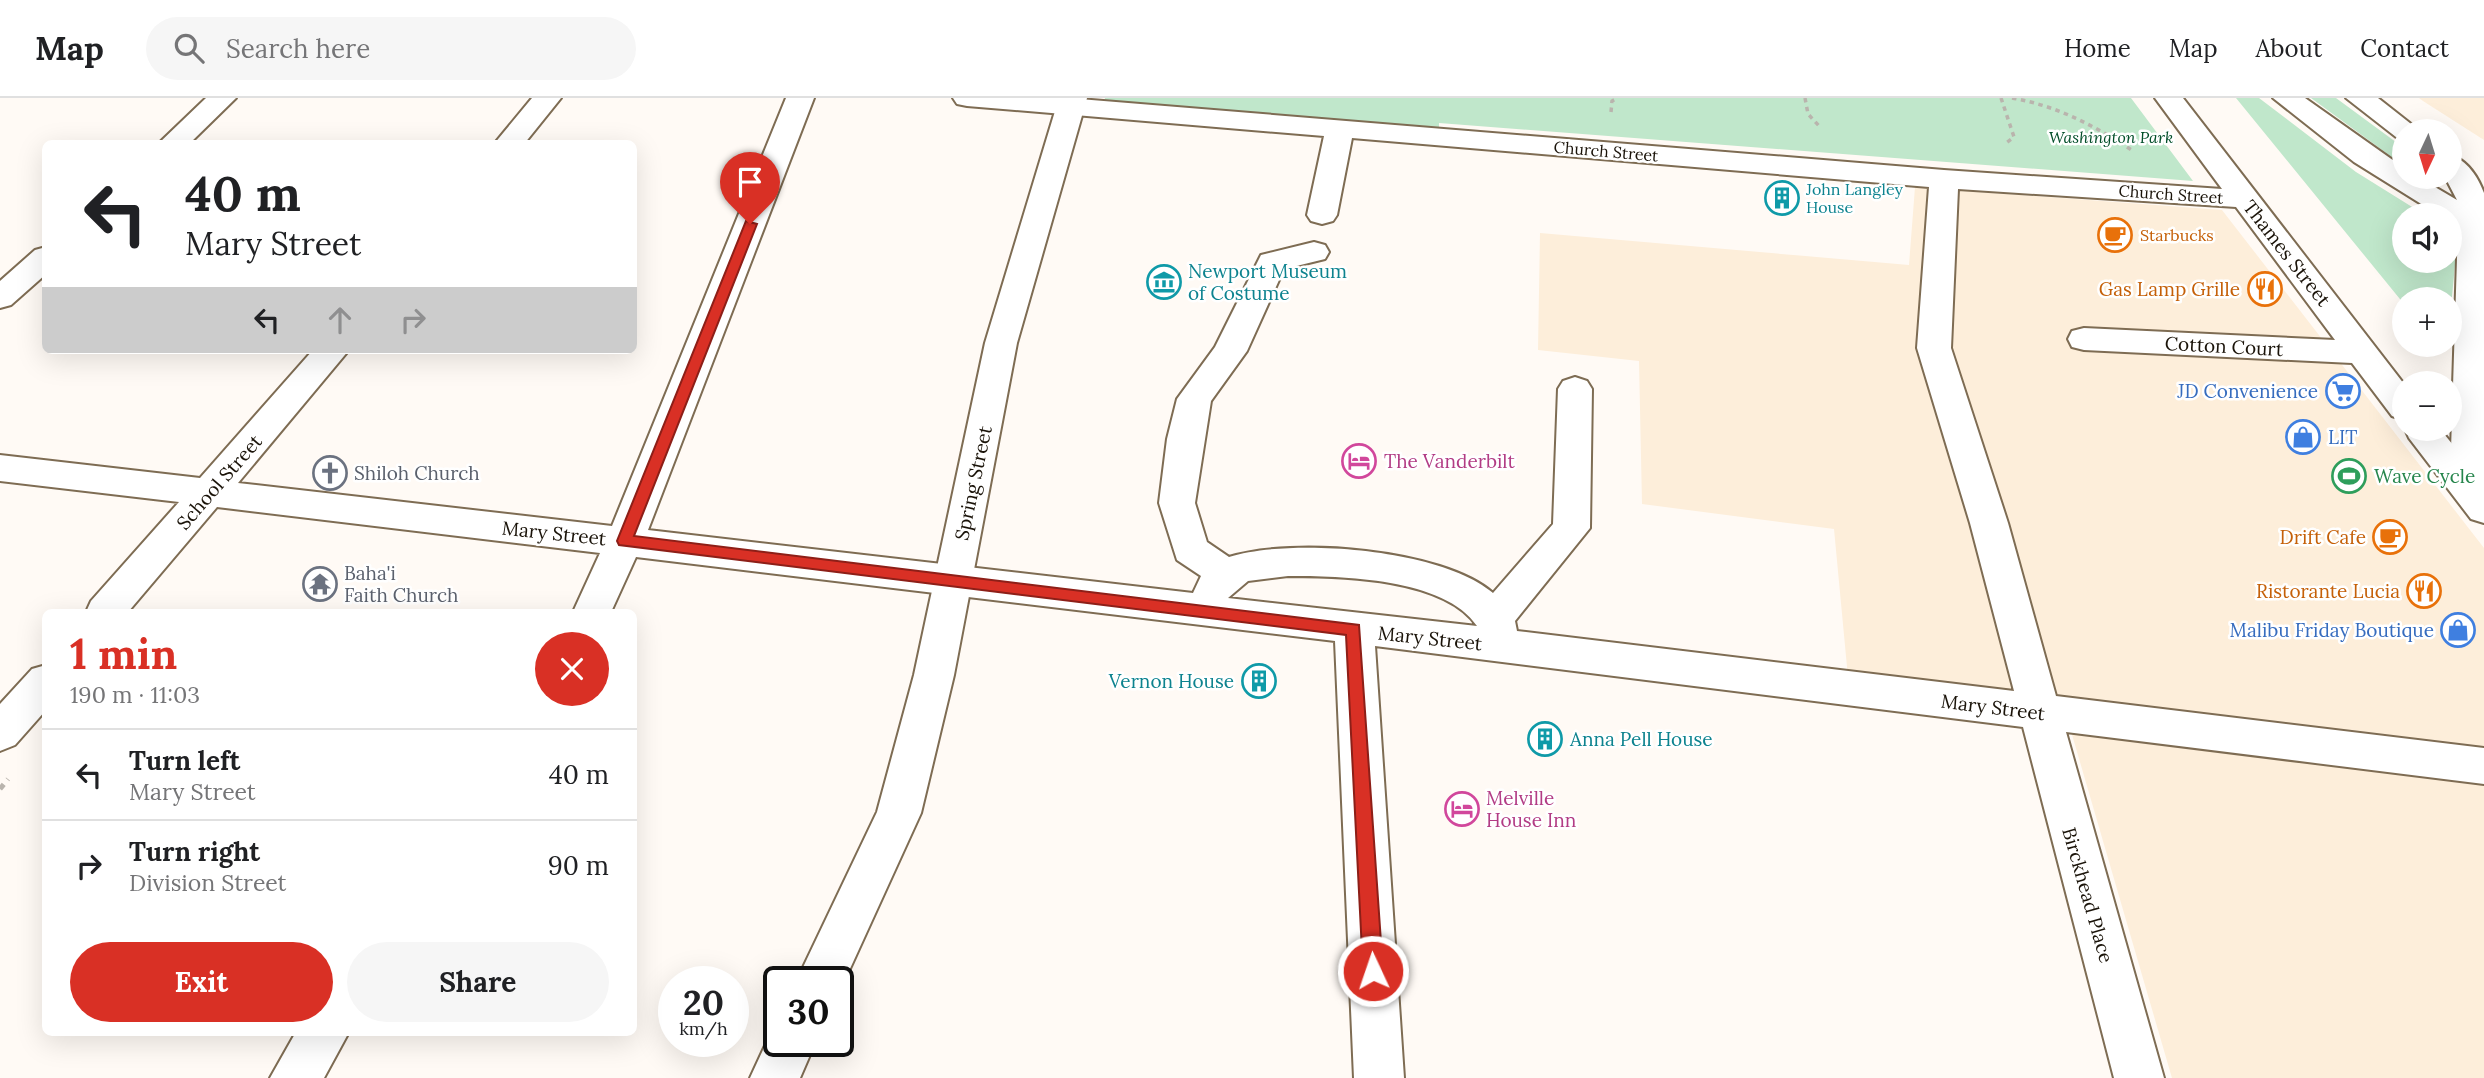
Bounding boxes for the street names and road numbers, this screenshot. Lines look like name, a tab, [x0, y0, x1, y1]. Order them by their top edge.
street label: Church Street	[1553, 136, 1660, 166]
street label: Church Street	[2118, 180, 2225, 208]
street label: Thames Street	[2238, 195, 2336, 311]
street label: Cotton Court	[2164, 331, 2284, 361]
street label: Spring Street	[949, 423, 997, 542]
street label: School Street	[171, 429, 267, 535]
street label: Mary Street	[501, 516, 608, 550]
street label: Mary Street	[1377, 621, 1484, 655]
street label: Mary Street	[1940, 689, 2047, 725]
street label: Birckhead Place	[2057, 824, 2119, 966]

